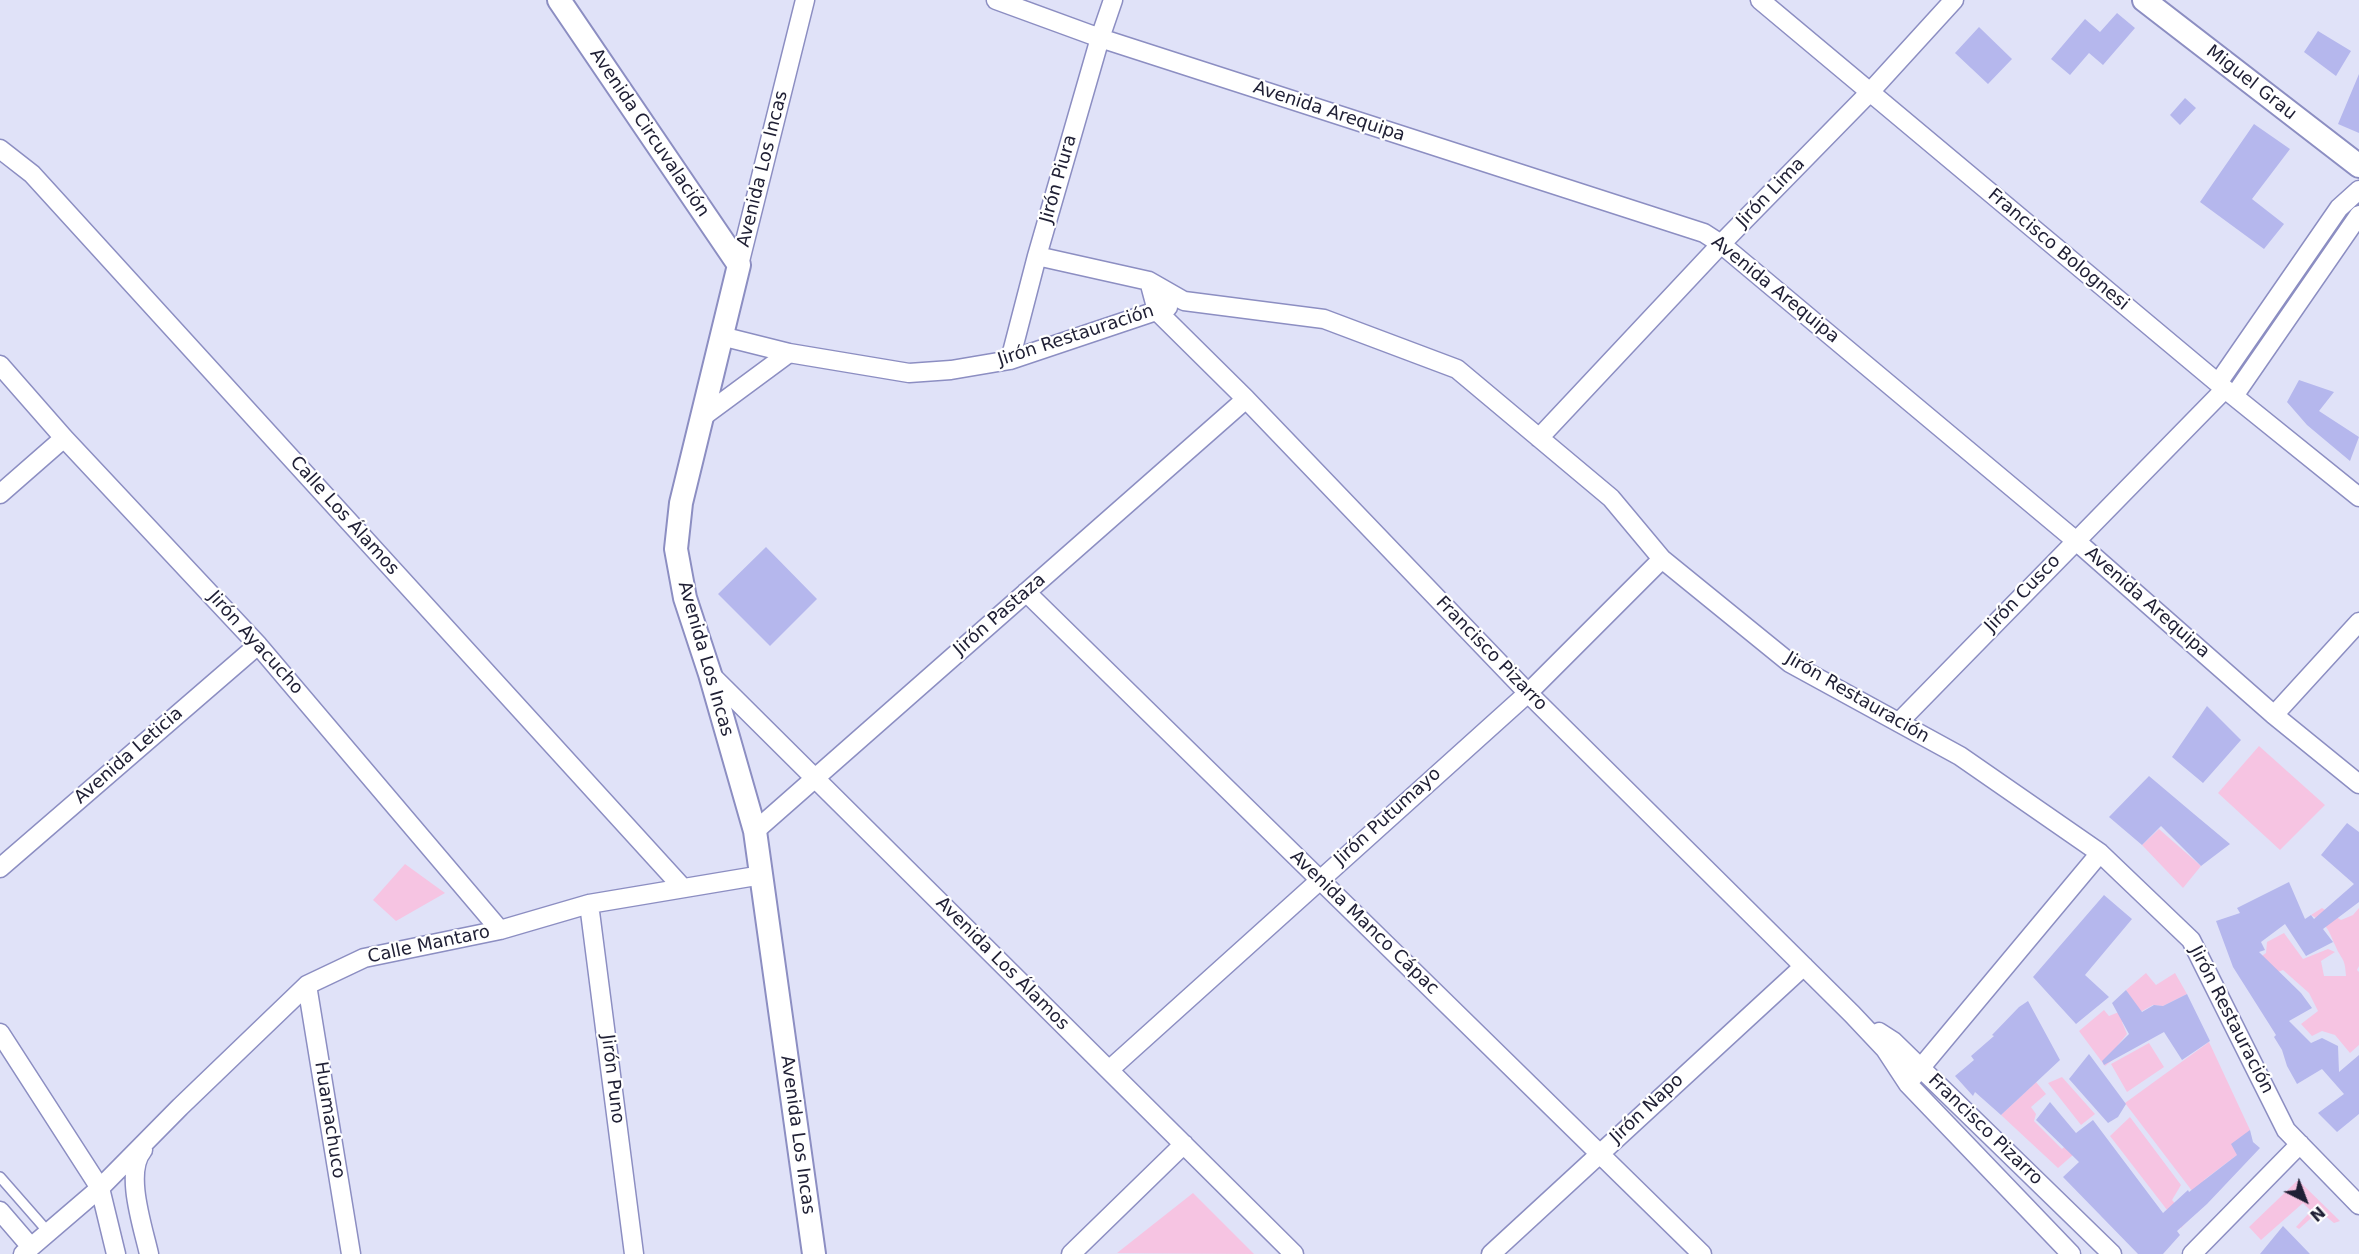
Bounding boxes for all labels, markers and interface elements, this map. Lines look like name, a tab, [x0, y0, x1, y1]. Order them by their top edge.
street label: Miguel Grau	[2201, 41, 2301, 125]
street label: Avenida Circuvalación	[585, 45, 713, 221]
street label: Avenida Arequipa	[1250, 77, 1408, 147]
street label: Avenida Los Incas	[733, 89, 793, 249]
street label: Jirón Piura	[1036, 132, 1082, 226]
street label: Jirón Lima	[1732, 153, 1810, 233]
street label: Francisco Bolognesi	[1983, 185, 2133, 315]
street label: Avenida Arequipa	[1707, 232, 1843, 348]
street label: Jirón Restauración	[995, 301, 1157, 371]
street label: Calle Los Álamos	[285, 452, 403, 580]
street label: Avenida Arequipa	[2080, 543, 2214, 663]
street label: Jirón Cusco	[1981, 551, 2065, 637]
street label: Jirón Pastaza	[950, 569, 1050, 661]
street label: Avenida Los Incas	[673, 579, 737, 739]
street label: Jirón Ayacucho	[203, 587, 307, 699]
street label: Francisco Pizarro	[1431, 592, 1551, 716]
street label: Jirón Restauración	[1781, 648, 1933, 748]
street label: Avenida Leticia	[70, 703, 188, 809]
street label: Jirón Putumayo	[1330, 763, 1446, 871]
street label: Avenida Manco Cápac	[1285, 846, 1443, 1000]
street label: Avenida Los Álamos	[931, 893, 1073, 1035]
street label: Calle Mantaro	[366, 921, 492, 969]
street label: Jirón Restauración	[2184, 943, 2278, 1097]
street label: Jirón Puno	[596, 1033, 628, 1125]
street label: Avenida Los Incas	[775, 1054, 819, 1216]
street label: Huamachuco	[309, 1060, 349, 1180]
street label: Jirón Napo	[1606, 1070, 1688, 1148]
street label: Francisco Pizarro	[1923, 1070, 2047, 1190]
north arrow	[2275, 1170, 2335, 1230]
text: N	[2306, 1202, 2329, 1225]

